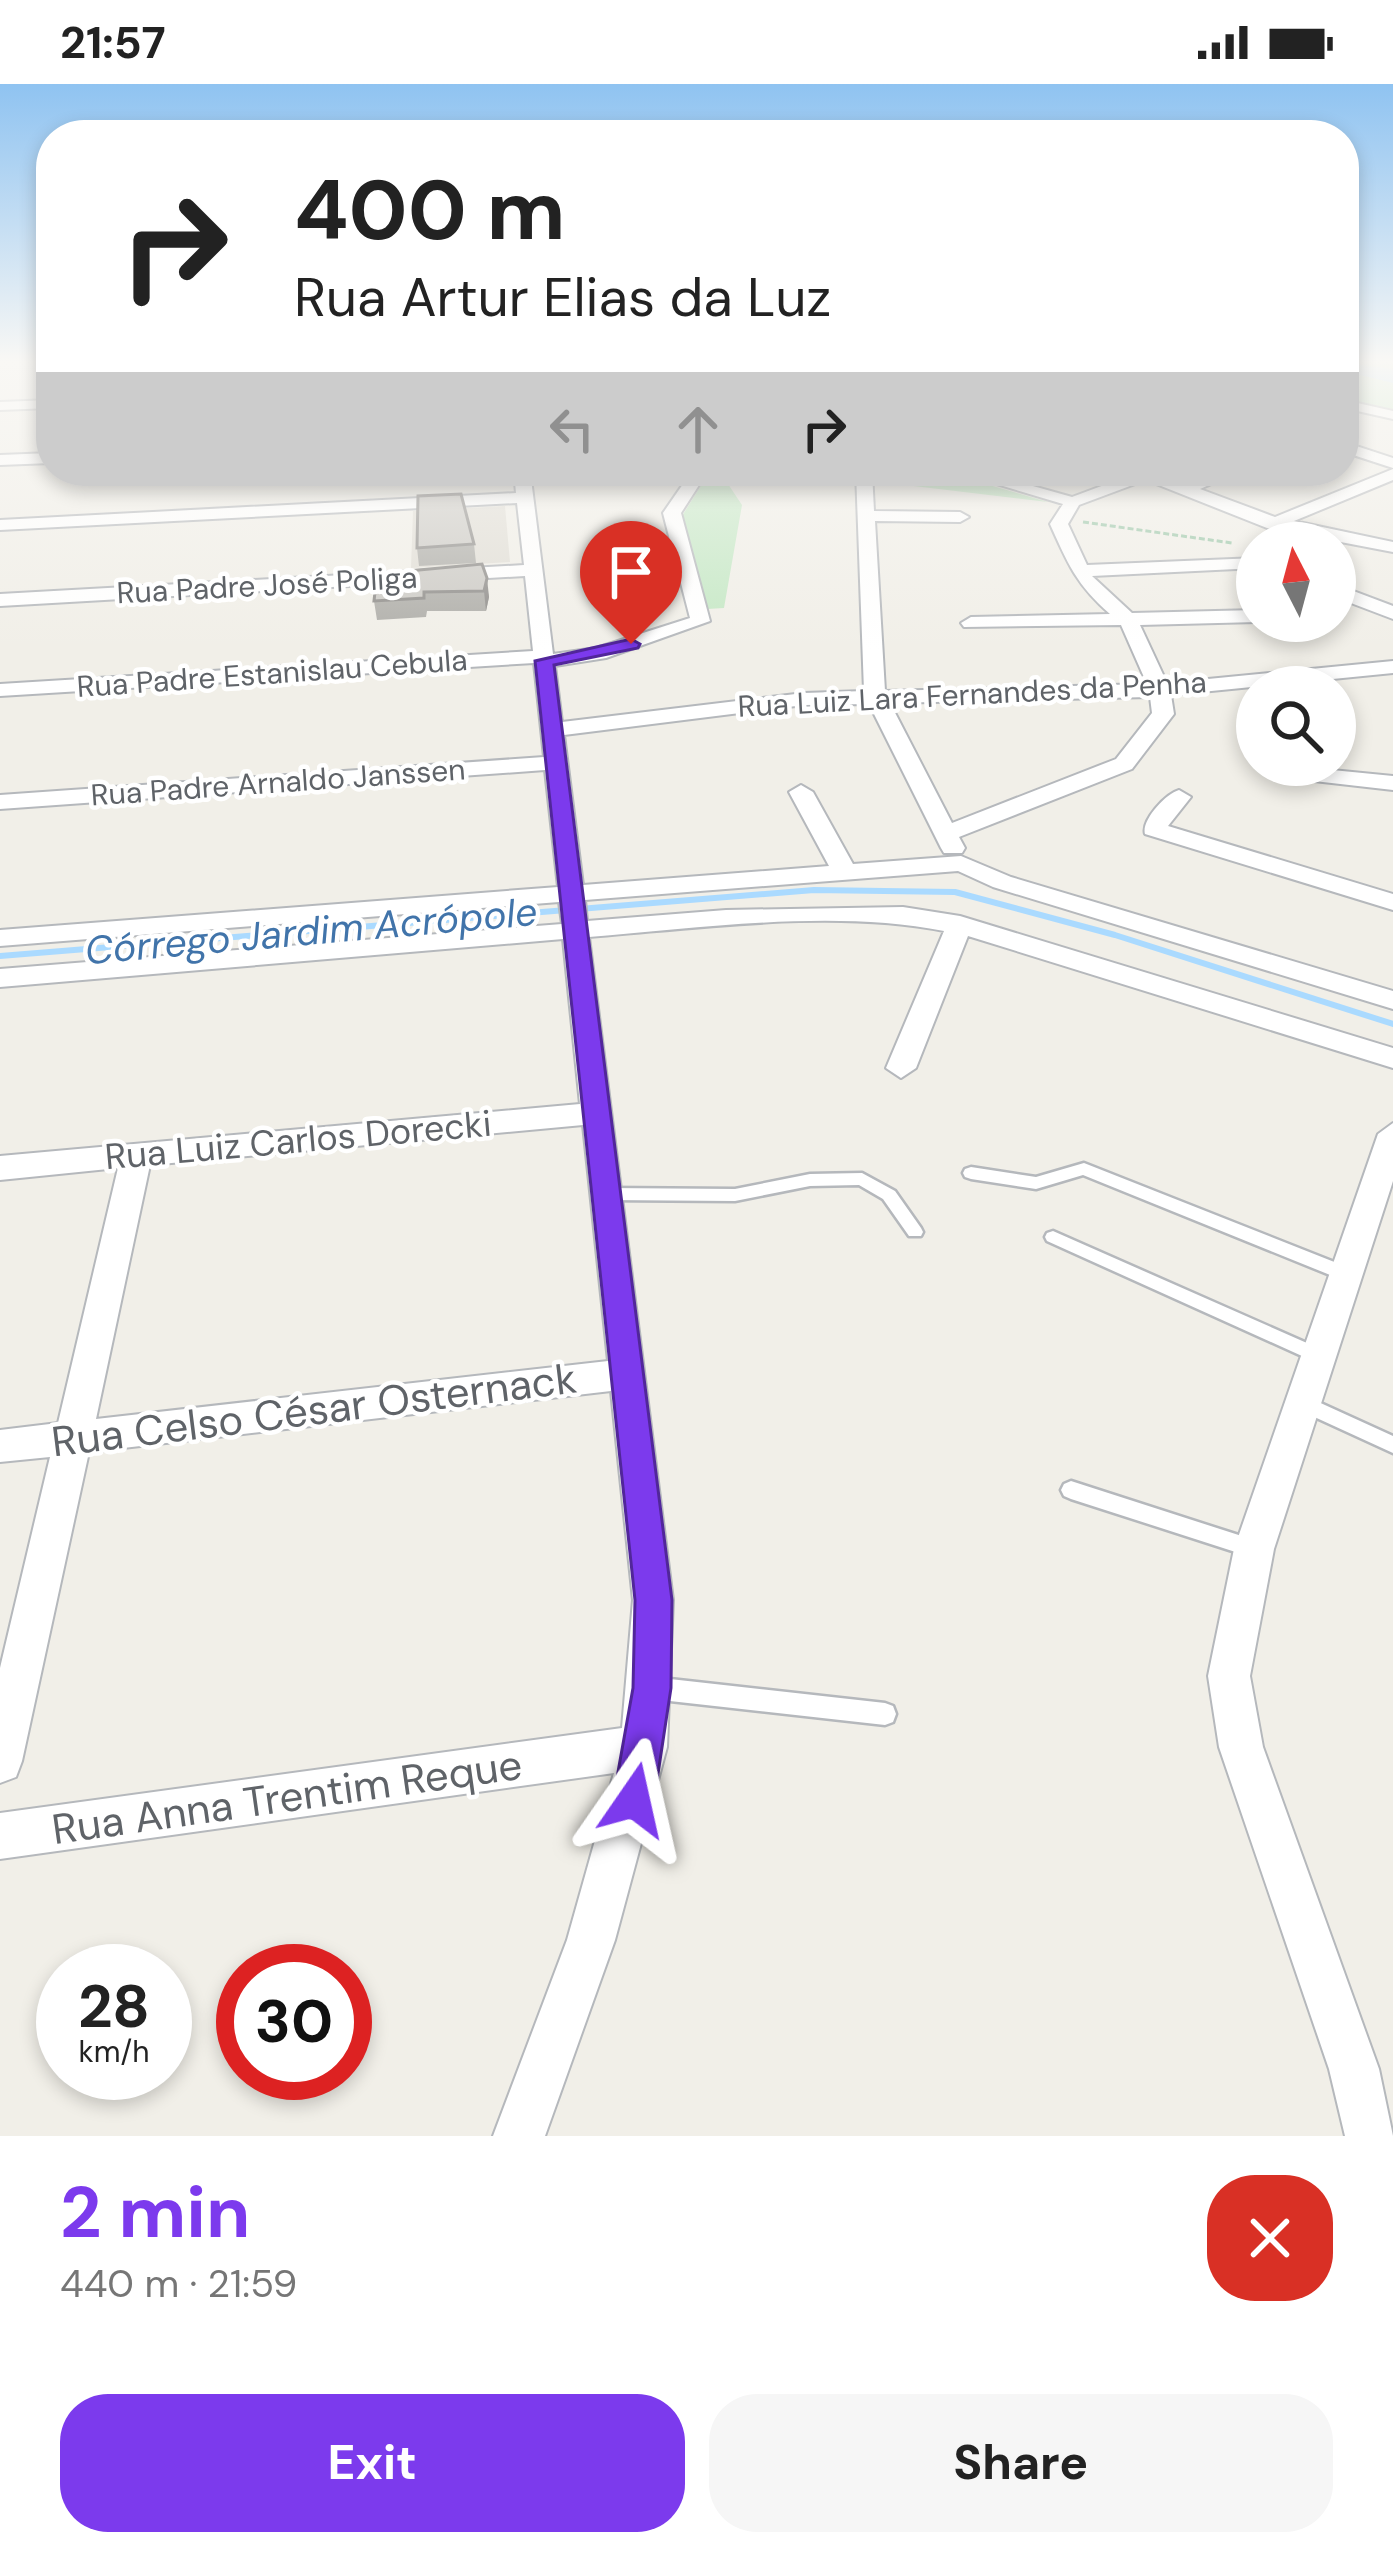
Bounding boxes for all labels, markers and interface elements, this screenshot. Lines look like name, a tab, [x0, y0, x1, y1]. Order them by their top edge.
text: 21:57	[60, 13, 166, 72]
text: 400 m	[294, 156, 566, 265]
icon: right	[96, 168, 252, 324]
text: Rua Artur Elias da Luz	[294, 262, 831, 333]
icon: left	[539, 396, 605, 462]
icon: ahead	[665, 396, 731, 462]
icon: right	[791, 396, 857, 462]
pin	[580, 521, 682, 644]
north arrow	[1236, 522, 1356, 642]
map controls	[1236, 522, 1356, 786]
icon: arrive	[598, 539, 664, 605]
street label: Rua Padre José Poliga	[116, 558, 418, 612]
street label: Rua Padre Estanislau Cebula	[75, 640, 469, 706]
street label: Rua Luiz Lara Fernandes da Penha	[737, 662, 1207, 726]
button: search	[1236, 666, 1356, 786]
street label: Rua Padre Arnaldo Janssen	[89, 749, 467, 815]
water label: Córrego Jardim Acrópole	[83, 886, 539, 976]
street label: Rua Luiz Carlos Dorecki	[103, 1100, 493, 1180]
street label: Rua Celso César Osternack	[48, 1351, 580, 1469]
street label: Rua Anna Trentim Reque	[48, 1737, 526, 1857]
position arrow	[571, 1737, 697, 1863]
speed limit sign: 30	[216, 1944, 372, 2100]
text: 28	[78, 1967, 150, 2046]
text: km/h	[79, 2032, 149, 2071]
text: 2 min	[60, 2166, 250, 2259]
button: close	[1207, 2175, 1333, 2301]
text: 440 m · 21:59	[60, 2258, 297, 2309]
button: Exit	[60, 2394, 685, 2532]
button: Share	[709, 2394, 1333, 2532]

